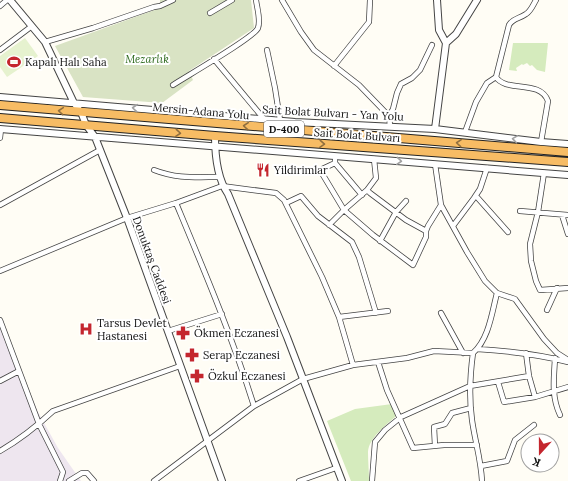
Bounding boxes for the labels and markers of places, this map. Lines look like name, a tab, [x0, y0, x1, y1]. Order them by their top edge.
sports icon: Kapalı Halı Saha	[6, 54, 22, 70]
place label: Kapalı Halı Saha	[25, 55, 107, 69]
restaurant icon: Yildirimlar	[255, 162, 271, 178]
place label: Yildirimlar	[273, 163, 328, 177]
place label: Tarsus Devlet Hastanesi	[97, 316, 167, 343]
hospital icon: Tarsus Devlet Hastanesi	[78, 321, 94, 337]
pharmacy icon: Ökmen Eczanesi	[175, 325, 191, 341]
place label: Ökmen Eczanesi	[194, 325, 279, 340]
pharmacy icon: Serap Eczanesi	[184, 347, 200, 363]
place label: Serap Eczanesi	[203, 348, 280, 362]
pharmacy icon: Özkul Eczanesi	[189, 368, 205, 384]
place label: Özkul Eczanesi	[208, 368, 285, 383]

